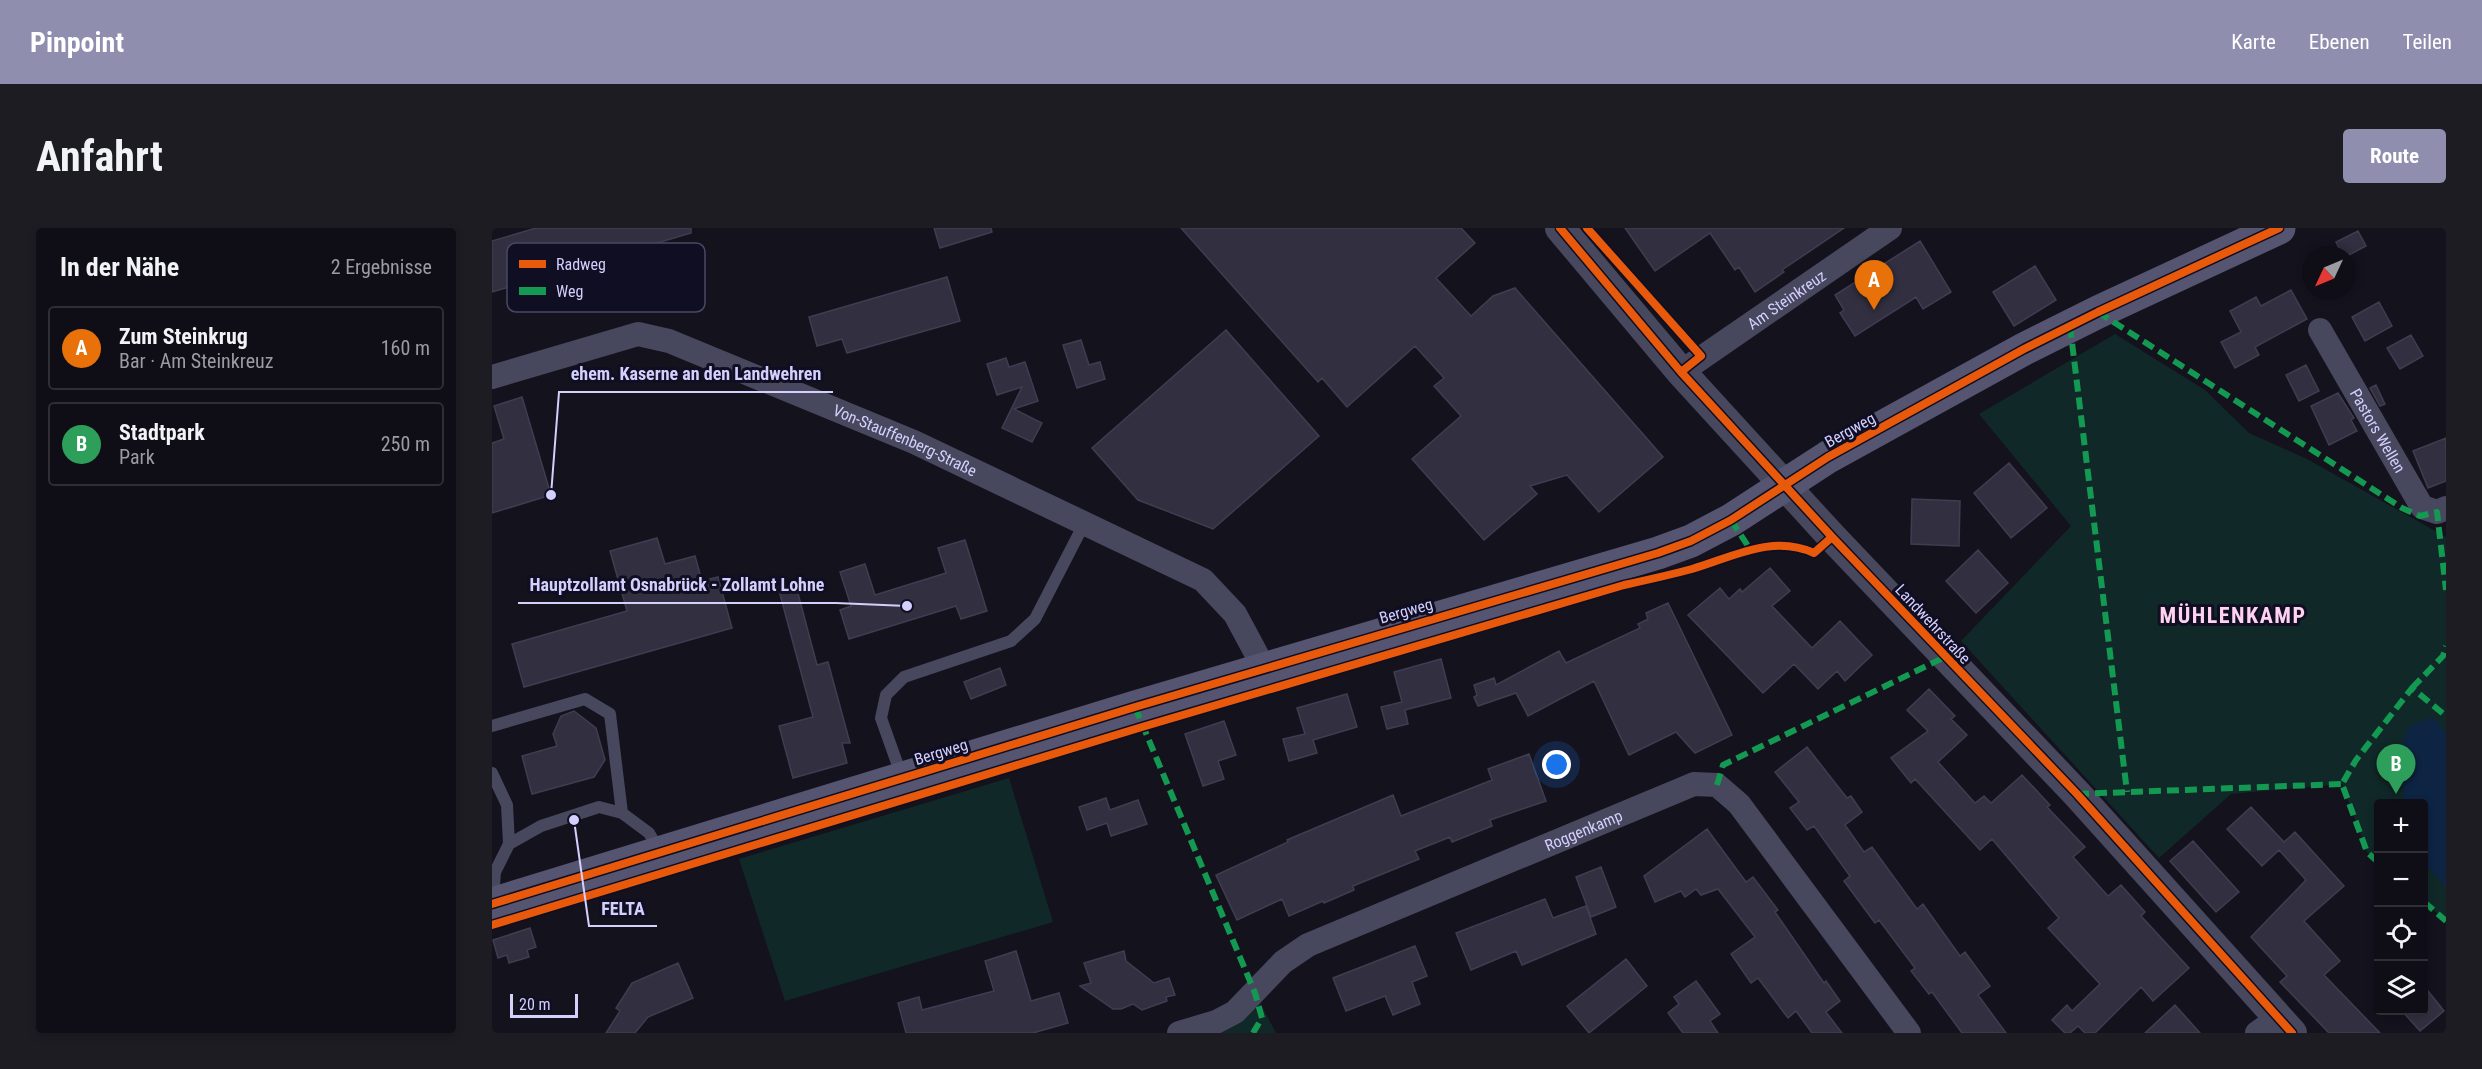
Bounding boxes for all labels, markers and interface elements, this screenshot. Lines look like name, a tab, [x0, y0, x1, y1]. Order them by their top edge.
text: Pinpoint	[30, 26, 124, 59]
text: Karte	[2231, 30, 2276, 54]
text: Ebenen	[2309, 30, 2370, 54]
text: Teilen	[2403, 30, 2452, 54]
button: Route	[2343, 129, 2446, 183]
text: Anfahrt	[36, 132, 163, 181]
legend	[507, 243, 705, 312]
north arrow	[2302, 246, 2356, 300]
text: In der Nähe	[60, 252, 179, 282]
text: 2 Ergebnisse	[331, 255, 432, 279]
text: Radweg	[556, 255, 606, 274]
pin: A	[1854, 260, 1894, 310]
street label: Am Steinkreuz	[1743, 266, 1829, 333]
text: Weg	[556, 282, 583, 301]
text: Zum Steinkrug	[119, 324, 248, 349]
text: A	[76, 336, 87, 360]
text: 160 m	[381, 336, 430, 360]
text: Bar · Am Steinkreuz	[119, 349, 274, 373]
callout: ehem. Kaserne an den Landwehren	[559, 356, 833, 392]
text: ehem. Kaserne an den Landwehren	[571, 363, 821, 384]
street label: Pastors Wellen	[2346, 385, 2410, 476]
street label: Von-Stauffenberg-Straße	[830, 400, 980, 480]
street label: Bergweg	[1821, 408, 1879, 452]
text: Stadtpark	[119, 420, 205, 445]
text: B	[76, 432, 87, 456]
text: 250 m	[381, 432, 430, 456]
text: Park	[119, 445, 155, 469]
callout: Hauptzollamt Osnabrück - Zollamt Lohne	[518, 567, 836, 603]
text: Hauptzollamt Osnabrück - Zollamt Lohne	[530, 574, 825, 595]
street label: Landwehrstraße	[1891, 580, 1975, 668]
street label: Bergweg	[1377, 594, 1435, 628]
district label: MÜHLENKAMP	[2159, 603, 2307, 628]
street label: Bergweg	[912, 735, 970, 769]
pin: B	[2376, 744, 2416, 794]
your location	[1542, 750, 1571, 779]
map controls	[2374, 799, 2428, 1015]
button: +	[2374, 799, 2428, 853]
street label: Roggenkamp	[1542, 805, 1625, 855]
button: −	[2374, 853, 2428, 907]
callout: FELTA	[589, 890, 657, 926]
text: FELTA	[601, 898, 645, 919]
button: locate	[2374, 907, 2428, 961]
button: layers	[2374, 961, 2428, 1015]
scale bar	[510, 991, 578, 1018]
text: 20 m	[519, 995, 551, 1014]

